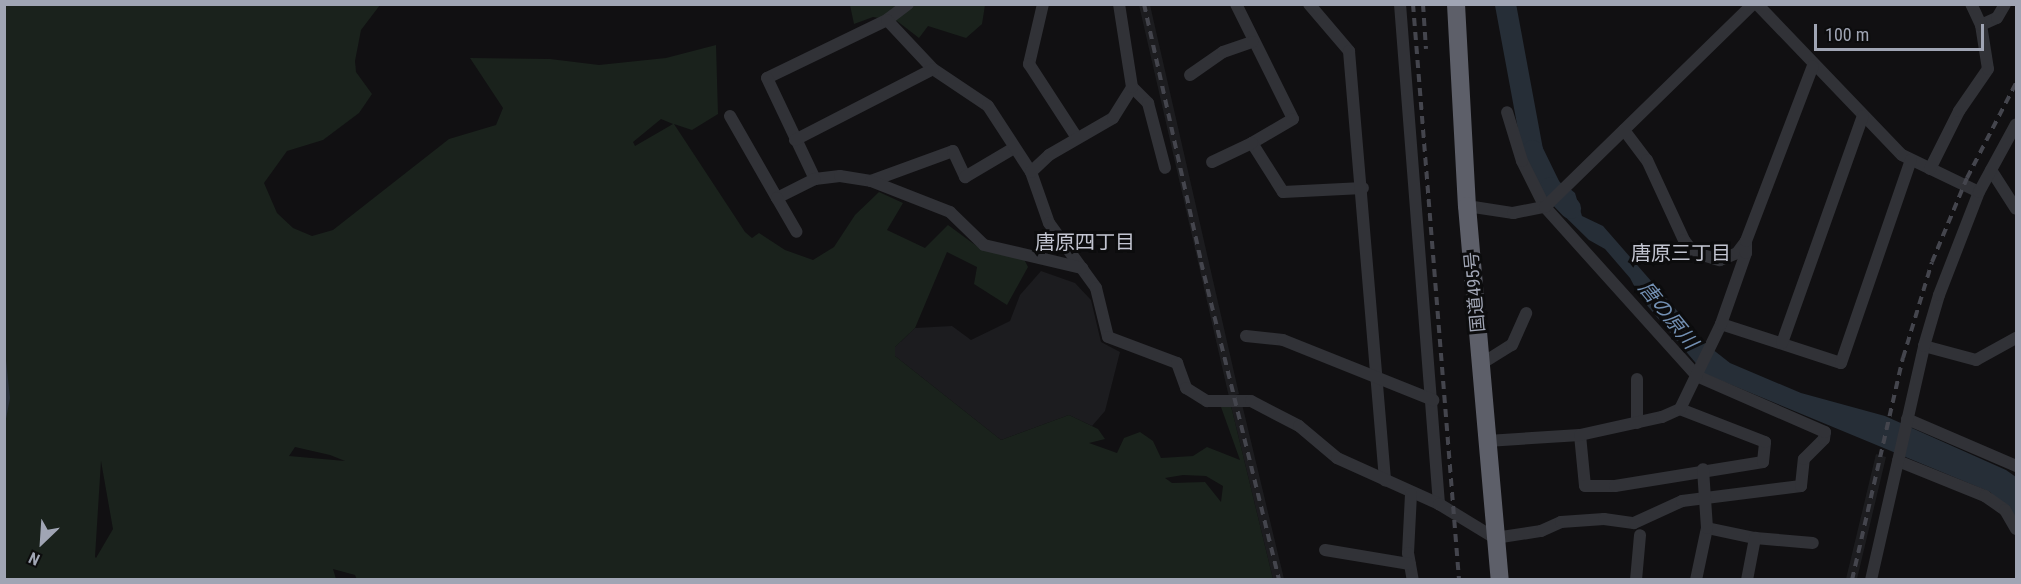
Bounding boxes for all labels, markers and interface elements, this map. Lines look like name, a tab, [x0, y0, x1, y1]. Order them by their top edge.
scale bar	[1817, 12, 1986, 50]
text: 100 m	[1825, 24, 1869, 45]
district label: 唐原四丁目	[1035, 230, 1135, 254]
district label: 唐原三丁目	[1631, 241, 1731, 265]
street label: 国道495号	[1461, 251, 1489, 333]
water label: 唐の原川	[1634, 276, 1702, 354]
north arrow	[12, 512, 72, 572]
text: N	[26, 548, 43, 569]

